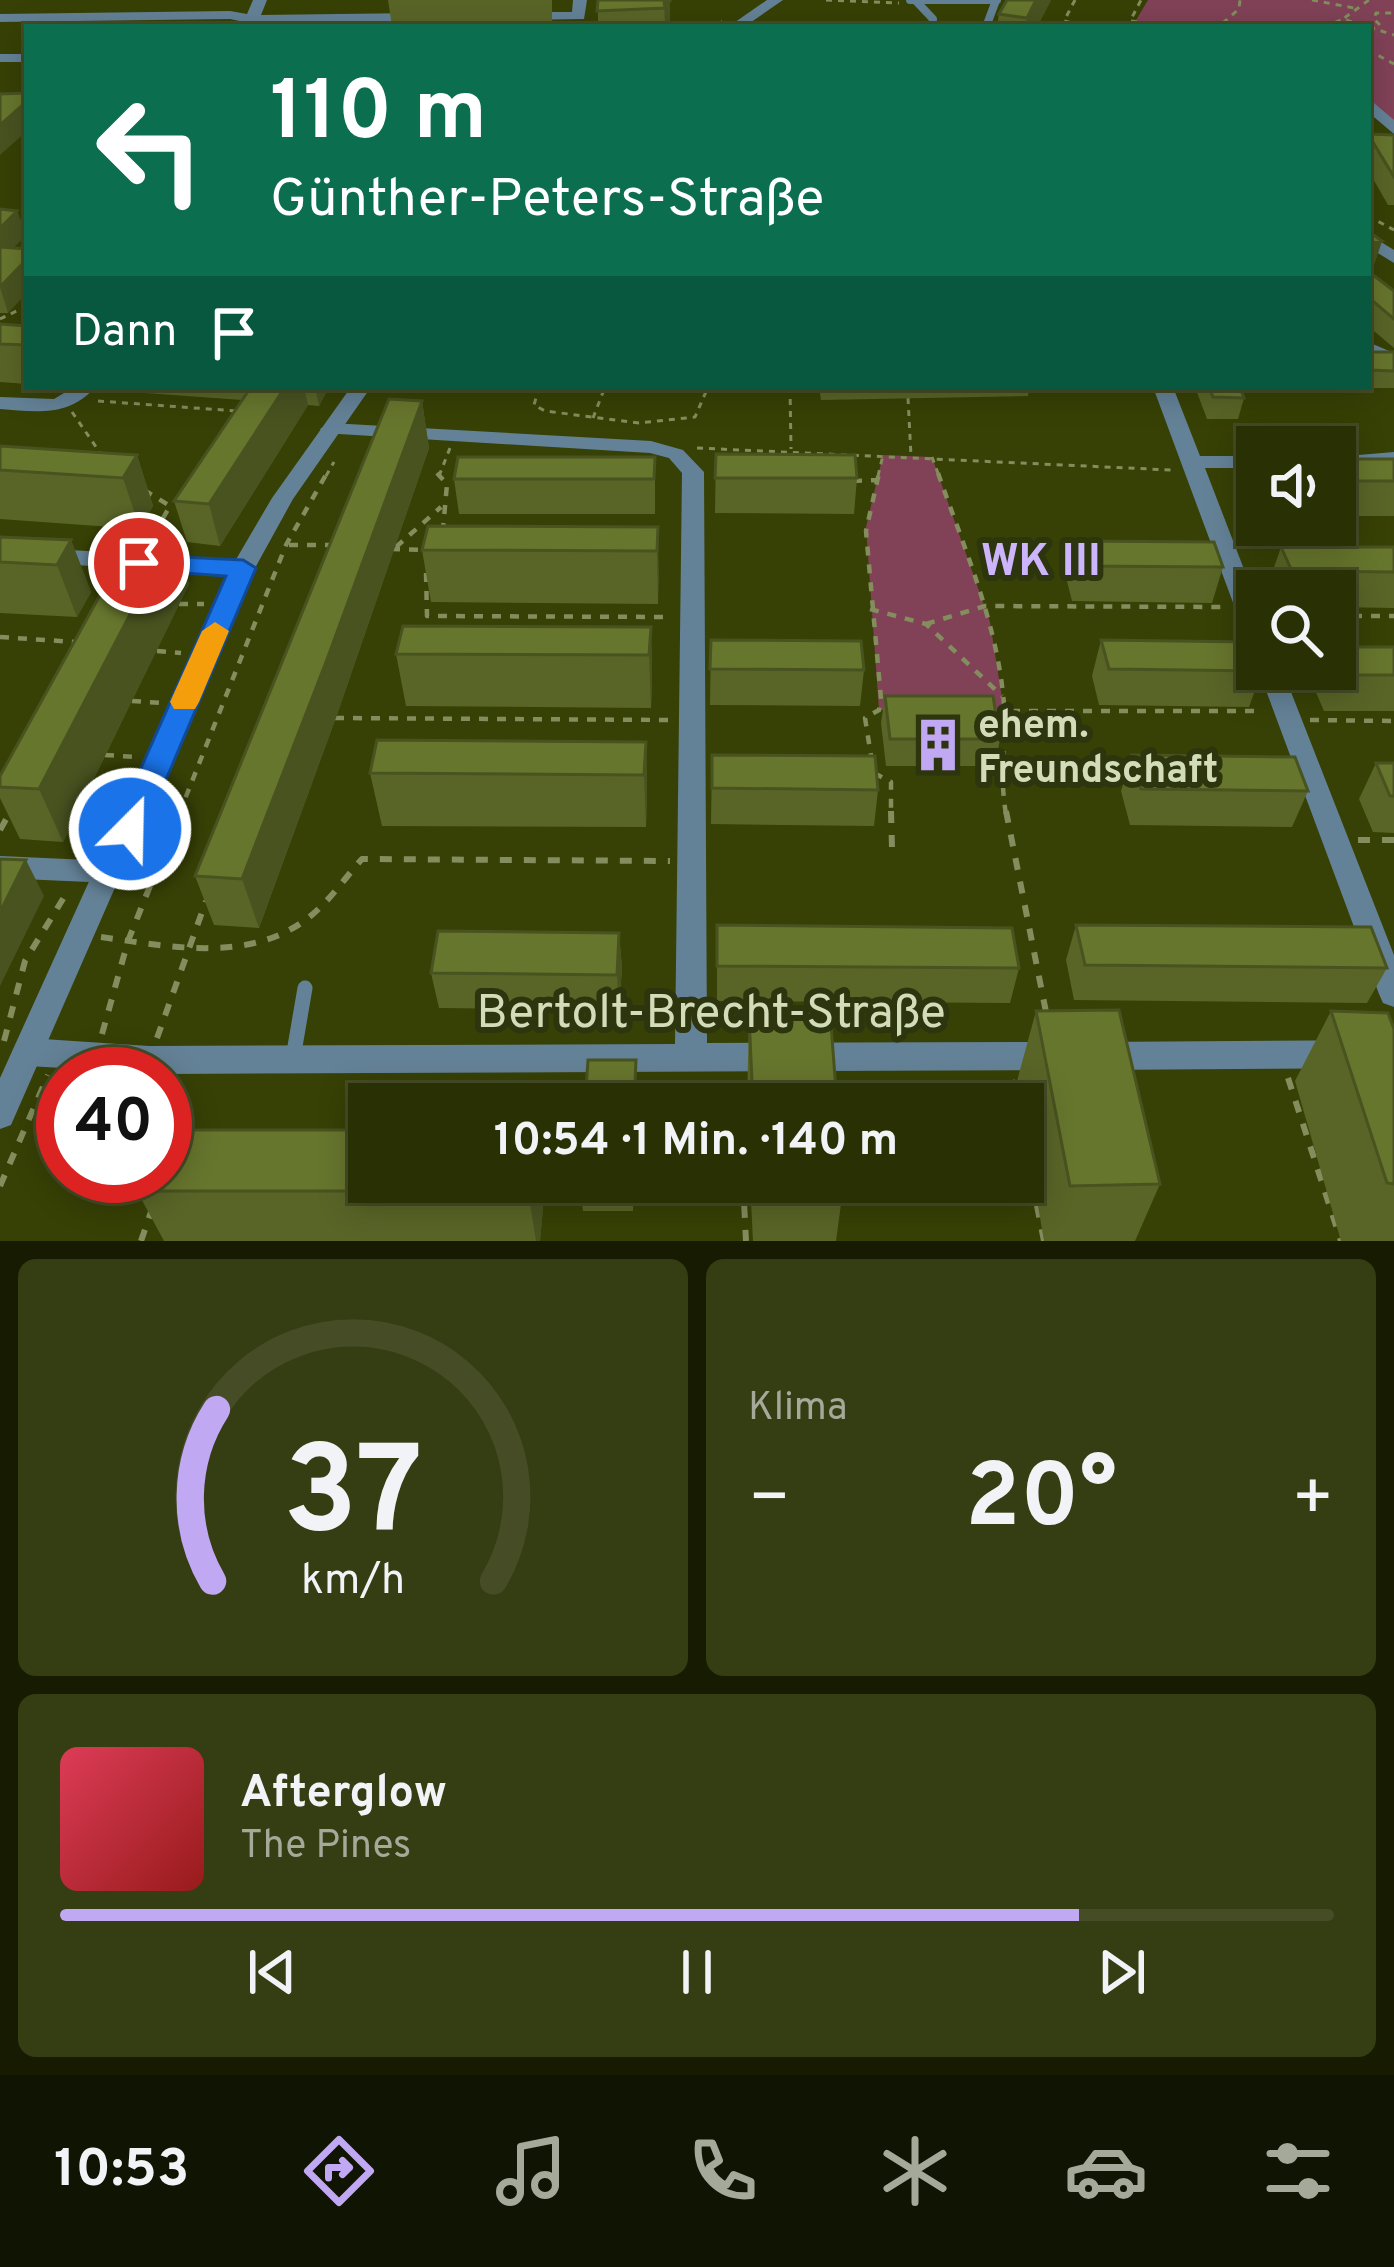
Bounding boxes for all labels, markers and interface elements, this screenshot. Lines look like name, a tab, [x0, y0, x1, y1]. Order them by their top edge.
text: 110 m	[270, 63, 487, 169]
icon: left	[72, 72, 228, 228]
text: Günther-Peters-Straße	[270, 167, 824, 236]
icon: arrive	[201, 300, 267, 366]
text: Dann	[72, 305, 177, 362]
map controls	[1236, 426, 1356, 690]
button: sound	[1236, 426, 1356, 546]
pin	[88, 512, 190, 614]
icon: arrive	[106, 530, 172, 596]
district label: WK III	[981, 535, 1101, 592]
button: search	[1236, 570, 1356, 690]
place label: ehem. Freundschaft	[978, 703, 1218, 797]
building icon: ehem. Freundschaft	[909, 716, 967, 774]
position arrow	[67, 766, 193, 892]
street label: Bertolt-Brecht-Straße	[476, 985, 946, 1045]
speed limit sign: 40	[36, 1047, 192, 1203]
text: 10:54 · 1 Min. · 140 m	[494, 1114, 898, 1171]
text: Klima	[748, 1385, 848, 1434]
text: 37	[283, 1420, 423, 1578]
text: 20°	[965, 1445, 1117, 1558]
text: −	[748, 1460, 791, 1543]
text: +	[1291, 1460, 1334, 1543]
text: km/h	[301, 1554, 405, 1608]
text: Afterglow	[240, 1766, 447, 1823]
text: The Pines	[240, 1823, 411, 1872]
icon: previous	[239, 1939, 305, 2005]
icon: pause	[664, 1939, 730, 2005]
icon: next	[1089, 1939, 1155, 2005]
icon: directions	[297, 2129, 381, 2213]
icon: music	[489, 2129, 573, 2213]
icon: phone	[681, 2129, 765, 2213]
icon: climate	[873, 2129, 957, 2213]
icon: car	[1064, 2129, 1148, 2213]
icon: filters	[1256, 2129, 1340, 2213]
text: 10:53	[54, 2137, 189, 2206]

